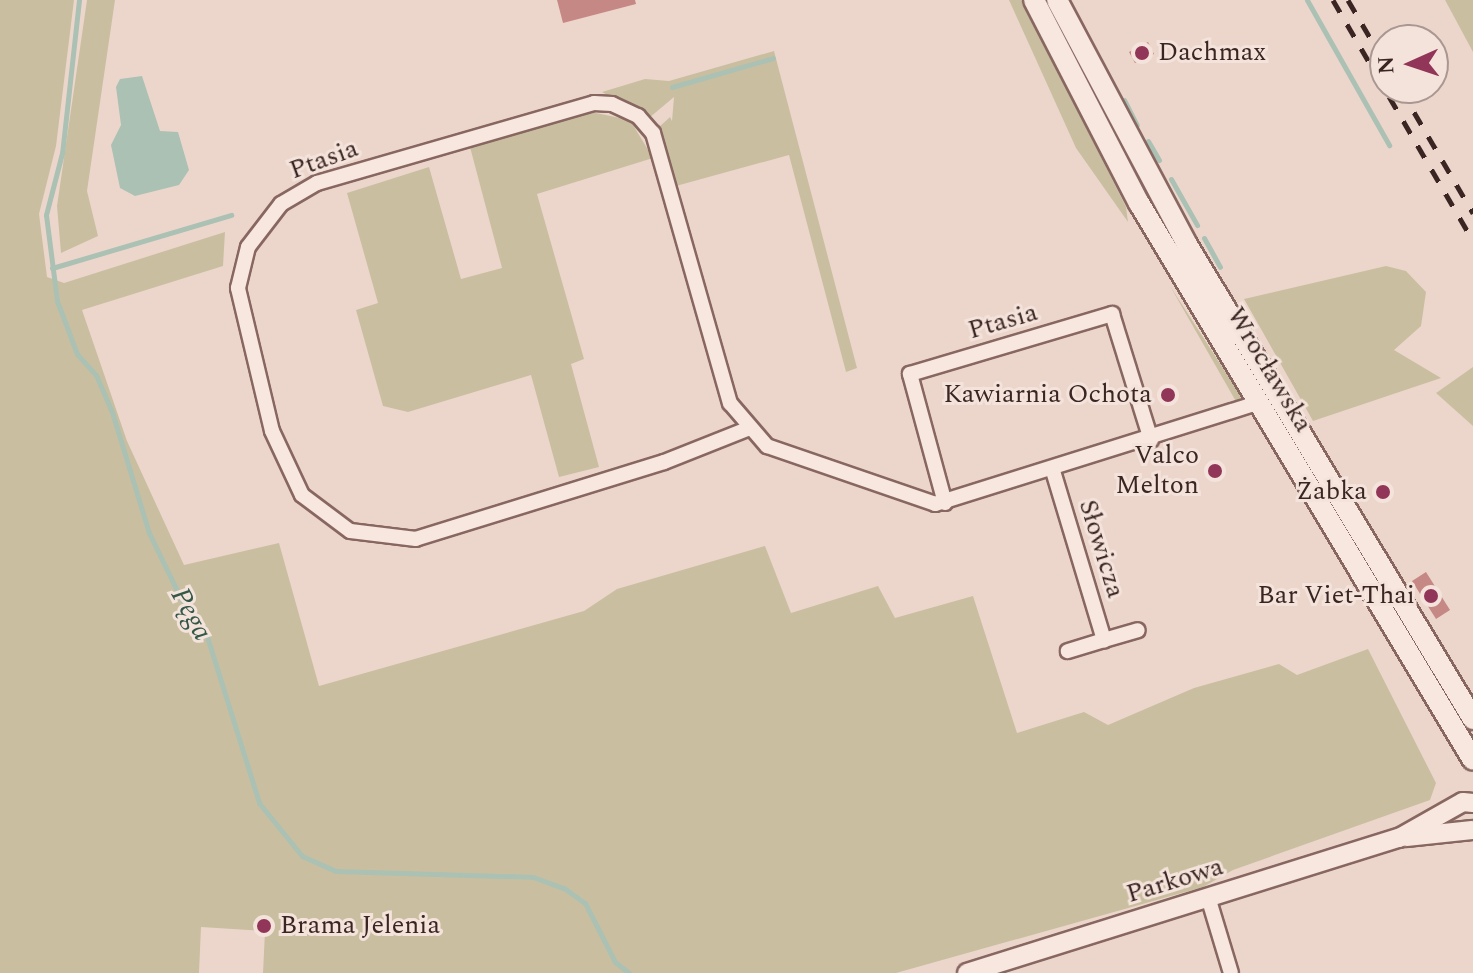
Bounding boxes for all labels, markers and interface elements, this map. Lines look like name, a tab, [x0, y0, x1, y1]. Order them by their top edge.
north arrow	[1369, 24, 1449, 104]
place label: Dachmax	[1158, 37, 1266, 69]
marker: Dachmax	[1133, 44, 1151, 62]
text: N	[1370, 55, 1403, 75]
street label: Ptasia	[285, 133, 363, 187]
street label: Ptasia	[965, 297, 1041, 347]
street label: Wrocławska	[1220, 302, 1318, 438]
place label: Kawiarnia Ochota	[943, 379, 1152, 411]
marker: Kawiarnia Ochota	[1159, 386, 1177, 404]
place label: Valco Melton	[1115, 440, 1199, 502]
marker: Valco Melton	[1206, 462, 1224, 480]
place label: Żabka	[1296, 476, 1367, 508]
marker: Żabka	[1374, 483, 1392, 501]
street label: Słowicza	[1071, 496, 1131, 602]
place label: Bar Viet-Thai	[1258, 580, 1415, 612]
water label: Pęga	[163, 582, 219, 646]
marker: Bar Viet-Thai	[1422, 587, 1440, 605]
street label: Parkowa	[1123, 852, 1227, 910]
place label: Brama Jelenia	[280, 910, 440, 942]
marker: Brama Jelenia	[255, 917, 273, 935]

